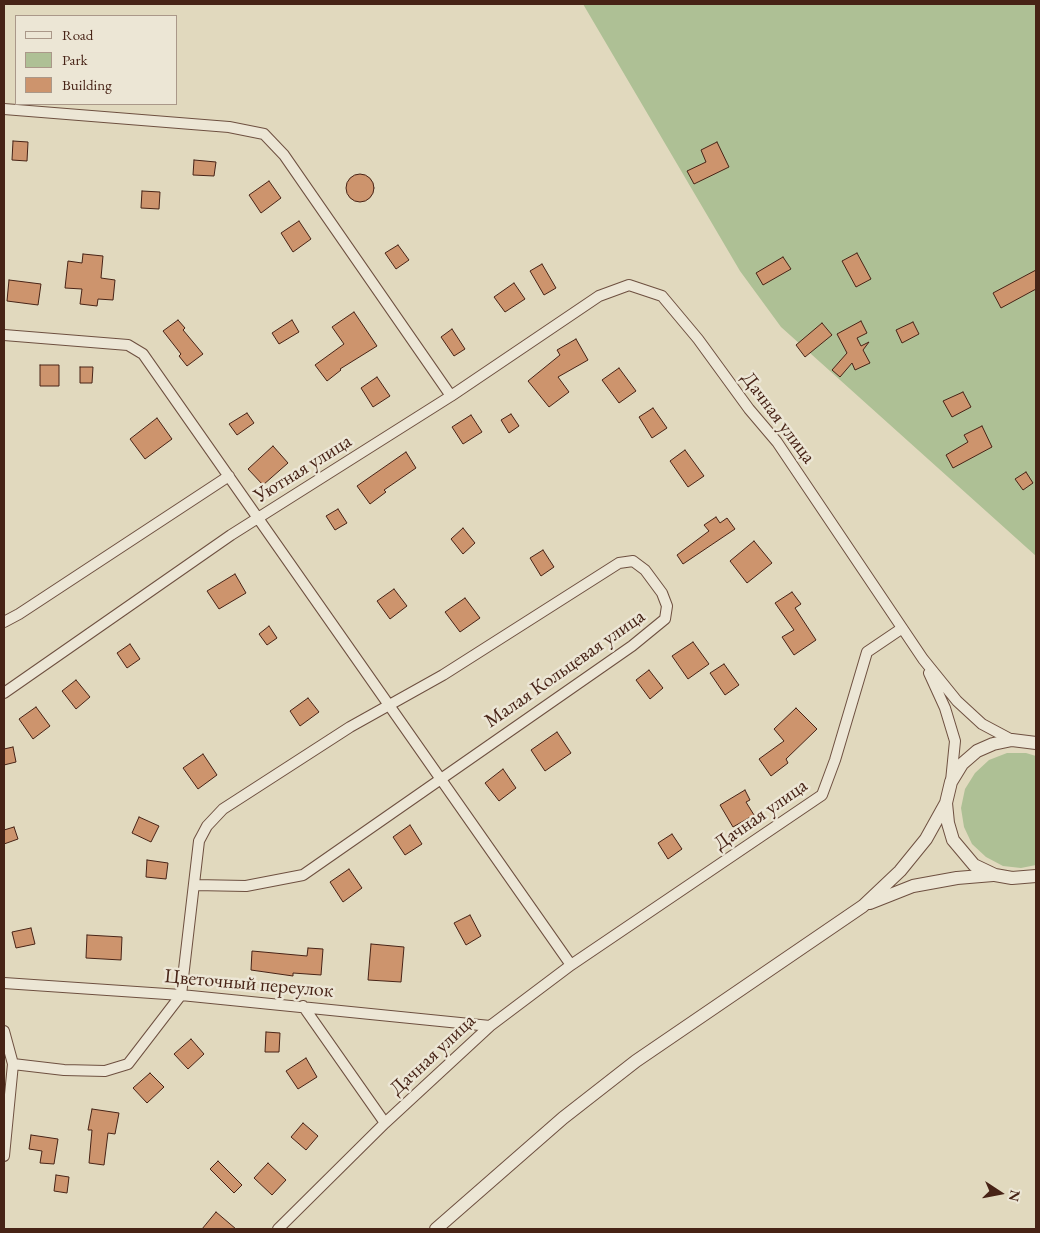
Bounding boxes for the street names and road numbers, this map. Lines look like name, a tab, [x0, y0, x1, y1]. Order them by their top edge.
street label: Дачная улица	[736, 367, 820, 469]
street label: Уютная улица	[250, 430, 356, 508]
street label: Малая Кольцевая улица	[480, 605, 650, 733]
street label: Дачная улица	[710, 774, 812, 856]
street label: Цветочный переулок	[164, 965, 334, 1003]
street label: Дачная улица	[385, 1009, 481, 1101]

